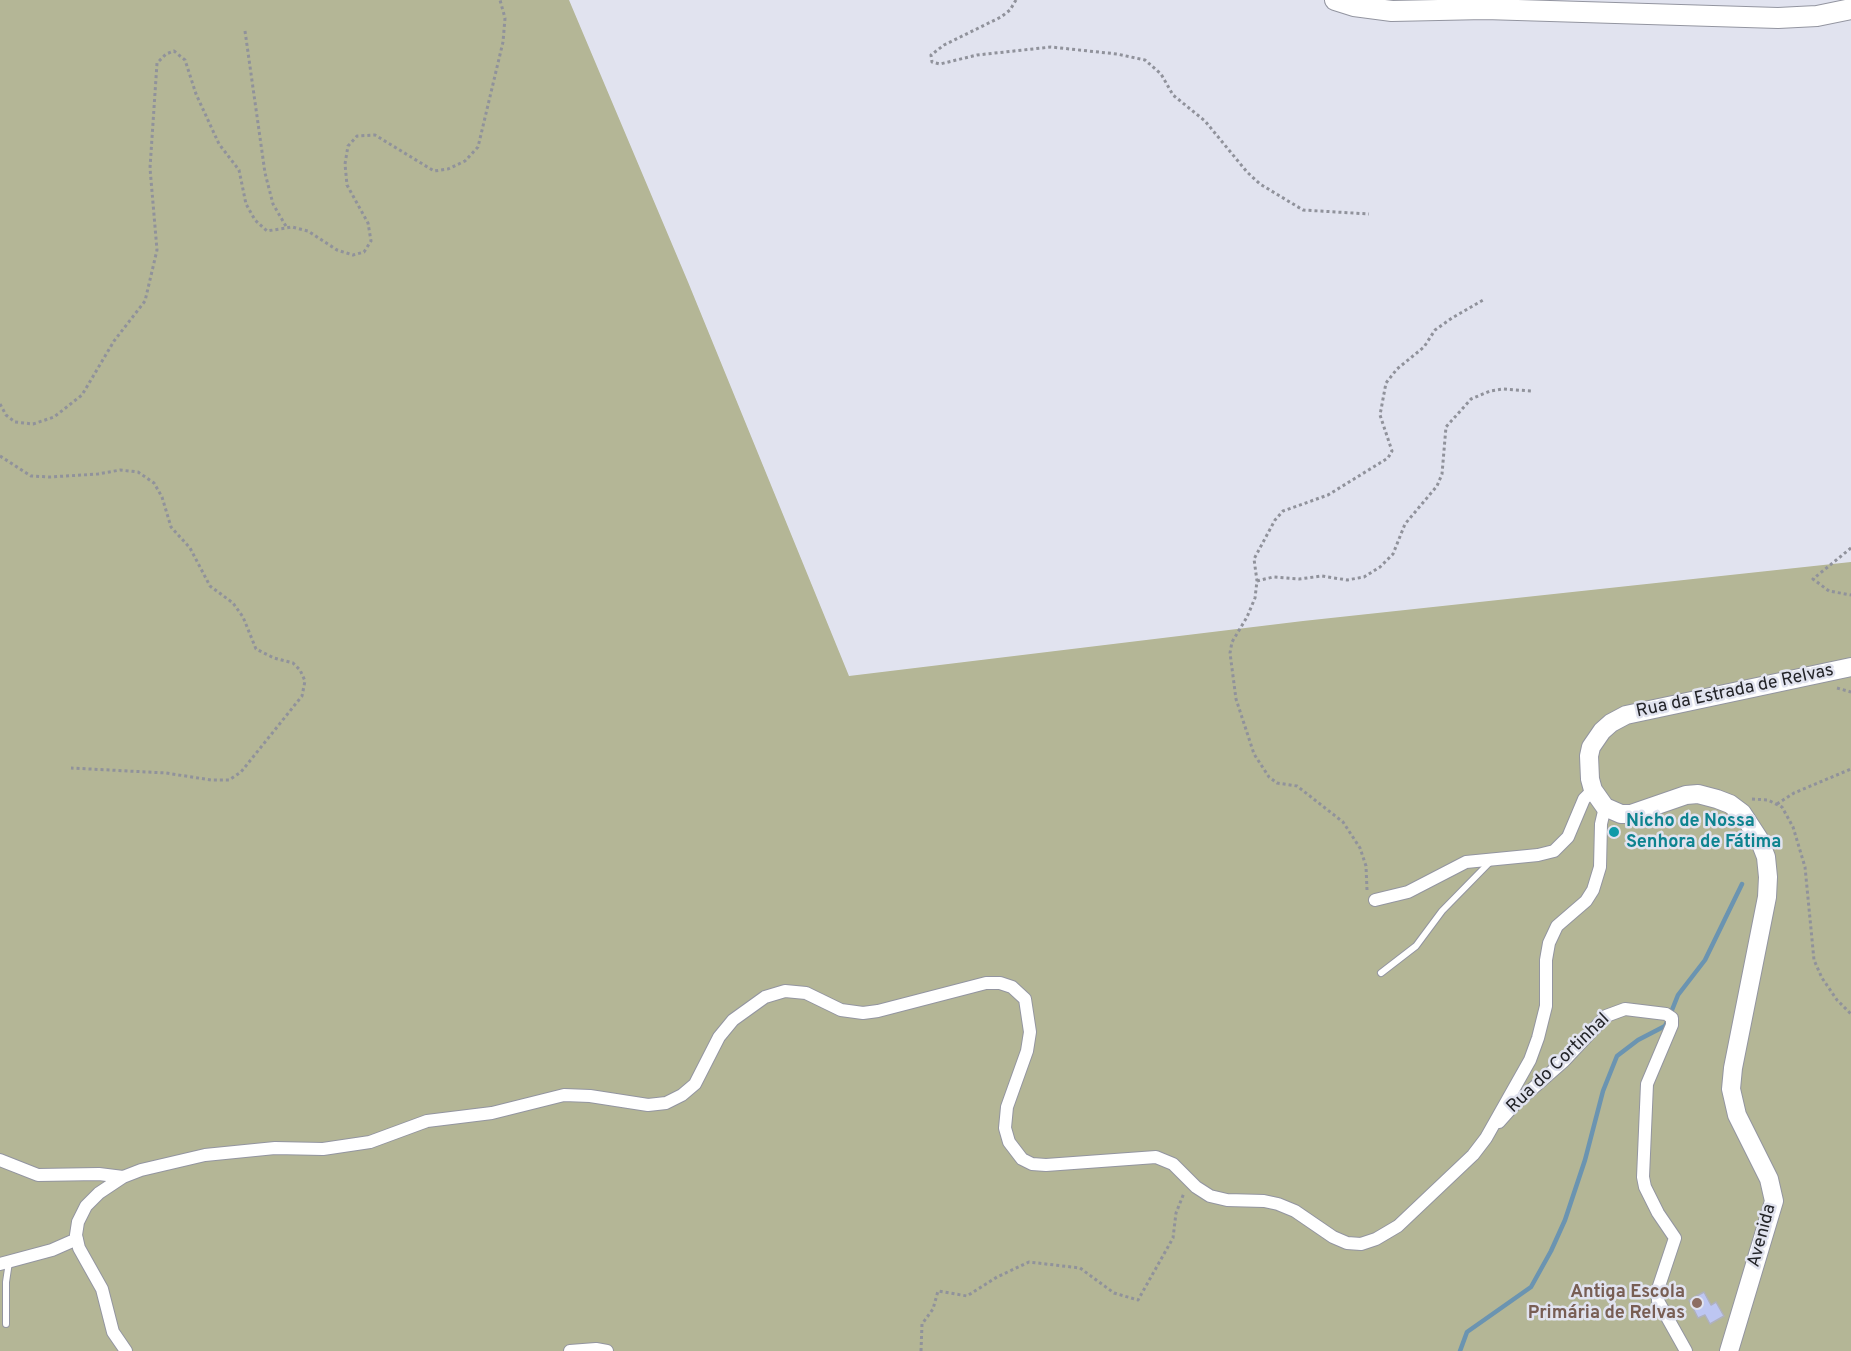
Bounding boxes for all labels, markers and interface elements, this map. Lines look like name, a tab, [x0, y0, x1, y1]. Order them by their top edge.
street label: Rua da Estrada de Relvas	[1634, 661, 1836, 723]
place label: Nicho de Nossa Senhora de Fátima	[1626, 811, 1781, 854]
marker: Nicho de Nossa Senhora de Fátima	[1607, 825, 1621, 839]
street label: Rua do Cortinhal	[1503, 1009, 1615, 1119]
street label: Avenida	[1744, 1202, 1782, 1270]
place label: Antiga Escola Primária de Relvas	[1528, 1282, 1685, 1324]
marker: Antiga Escola Primária de Relvas	[1690, 1296, 1704, 1310]

